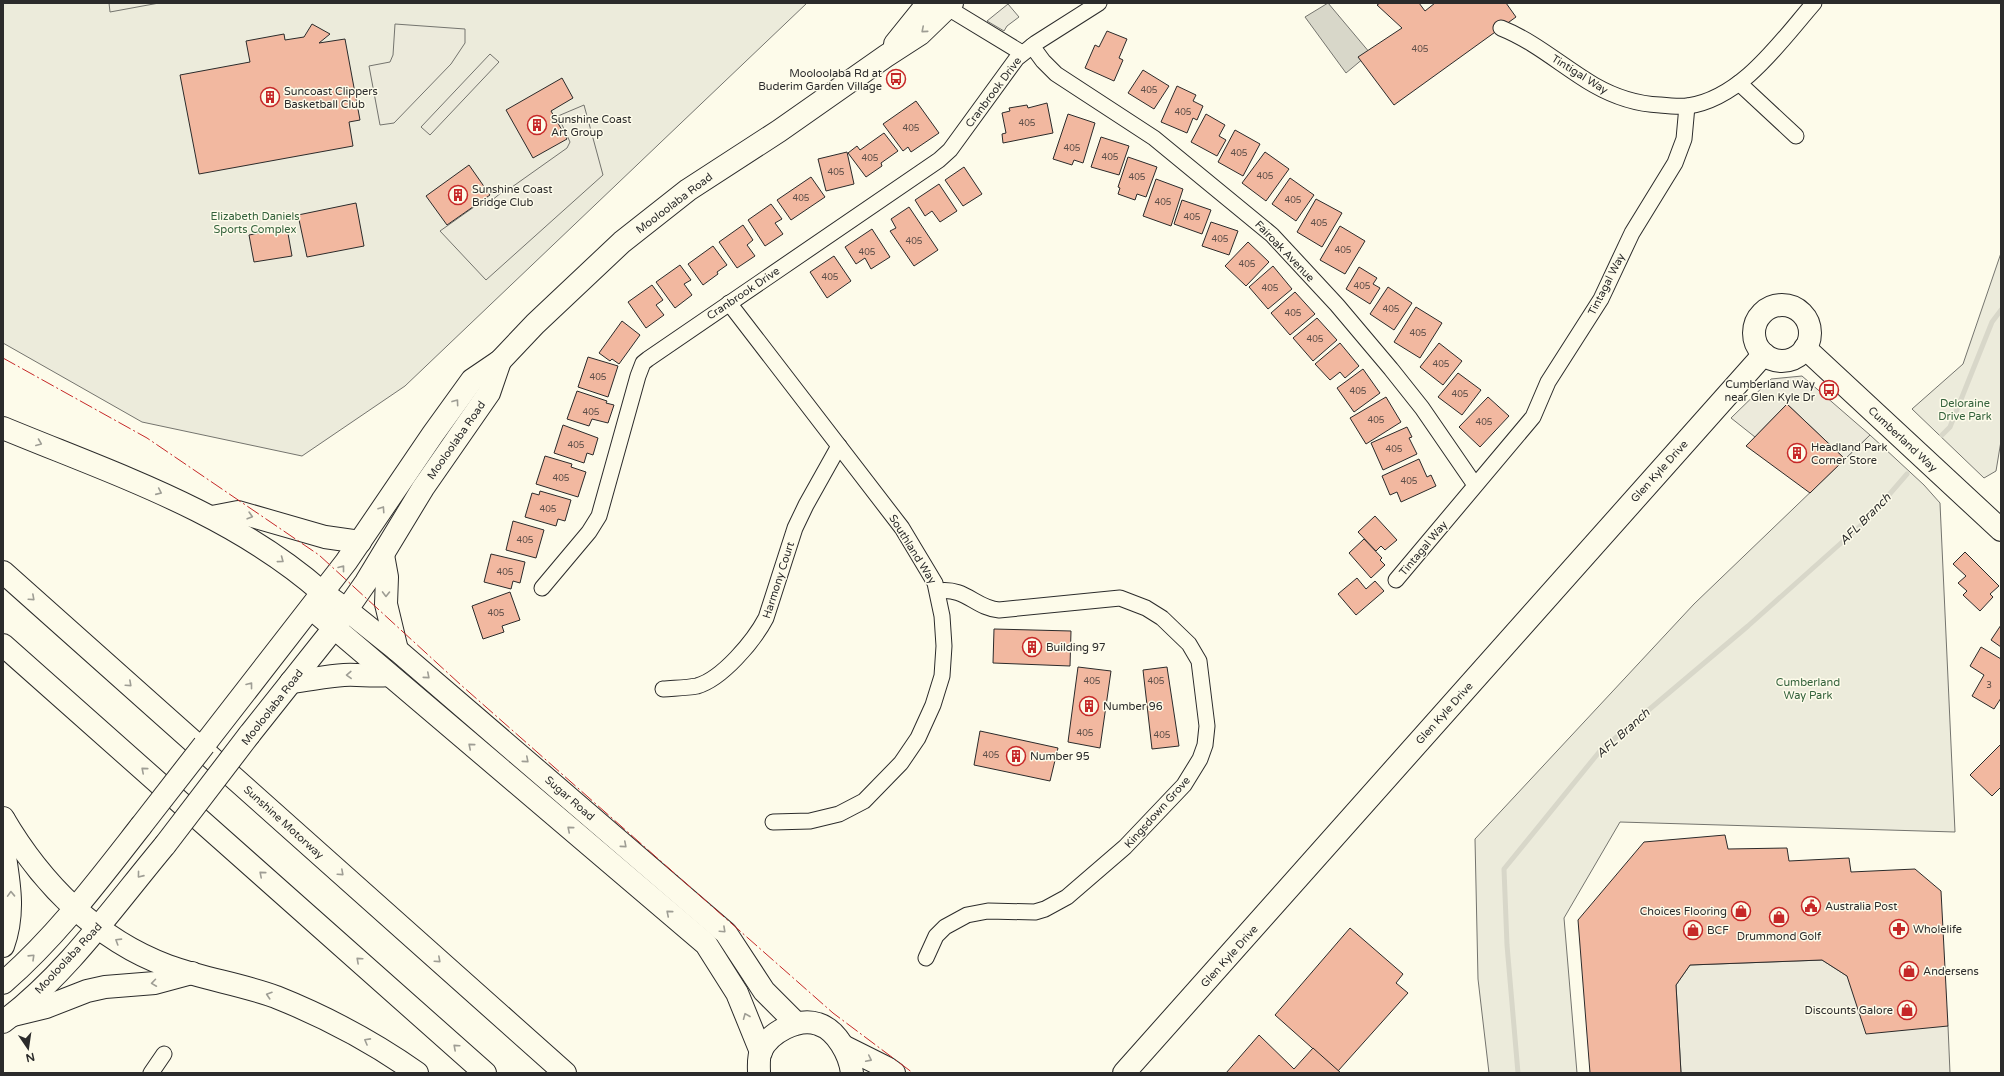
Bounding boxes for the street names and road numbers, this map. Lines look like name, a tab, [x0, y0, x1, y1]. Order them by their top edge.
street label: Tintigal Way	[1549, 52, 1610, 97]
street label: Cranbrook Drive	[963, 54, 1024, 130]
street label: Mooloolaba Road	[633, 170, 715, 236]
street label: Fairoak Avenue	[1252, 218, 1317, 285]
street label: Tintagal Way	[1585, 251, 1628, 317]
street label: Cranbrook Drive	[704, 264, 782, 323]
street label: Mooloolaba Road	[425, 399, 488, 482]
street label: Cumberland Way	[1865, 404, 1940, 475]
street label: Glen Kyle Drive	[1628, 438, 1691, 505]
street label: Southland Way	[886, 512, 939, 586]
street label: Tintagal Way	[1397, 518, 1450, 578]
street label: Harmony Court	[760, 540, 797, 620]
street label: Mooloolaba Road	[239, 667, 306, 748]
street label: Glen Kyle Drive	[1413, 680, 1476, 747]
street label: Sugar Road	[542, 773, 597, 823]
street label: Kingsdown Grove	[1122, 774, 1193, 851]
street label: Sunshine Motorway	[241, 783, 326, 862]
street label: Mooloolaba Road	[32, 920, 105, 997]
street label: Glen Kyle Drive	[1198, 923, 1261, 990]

